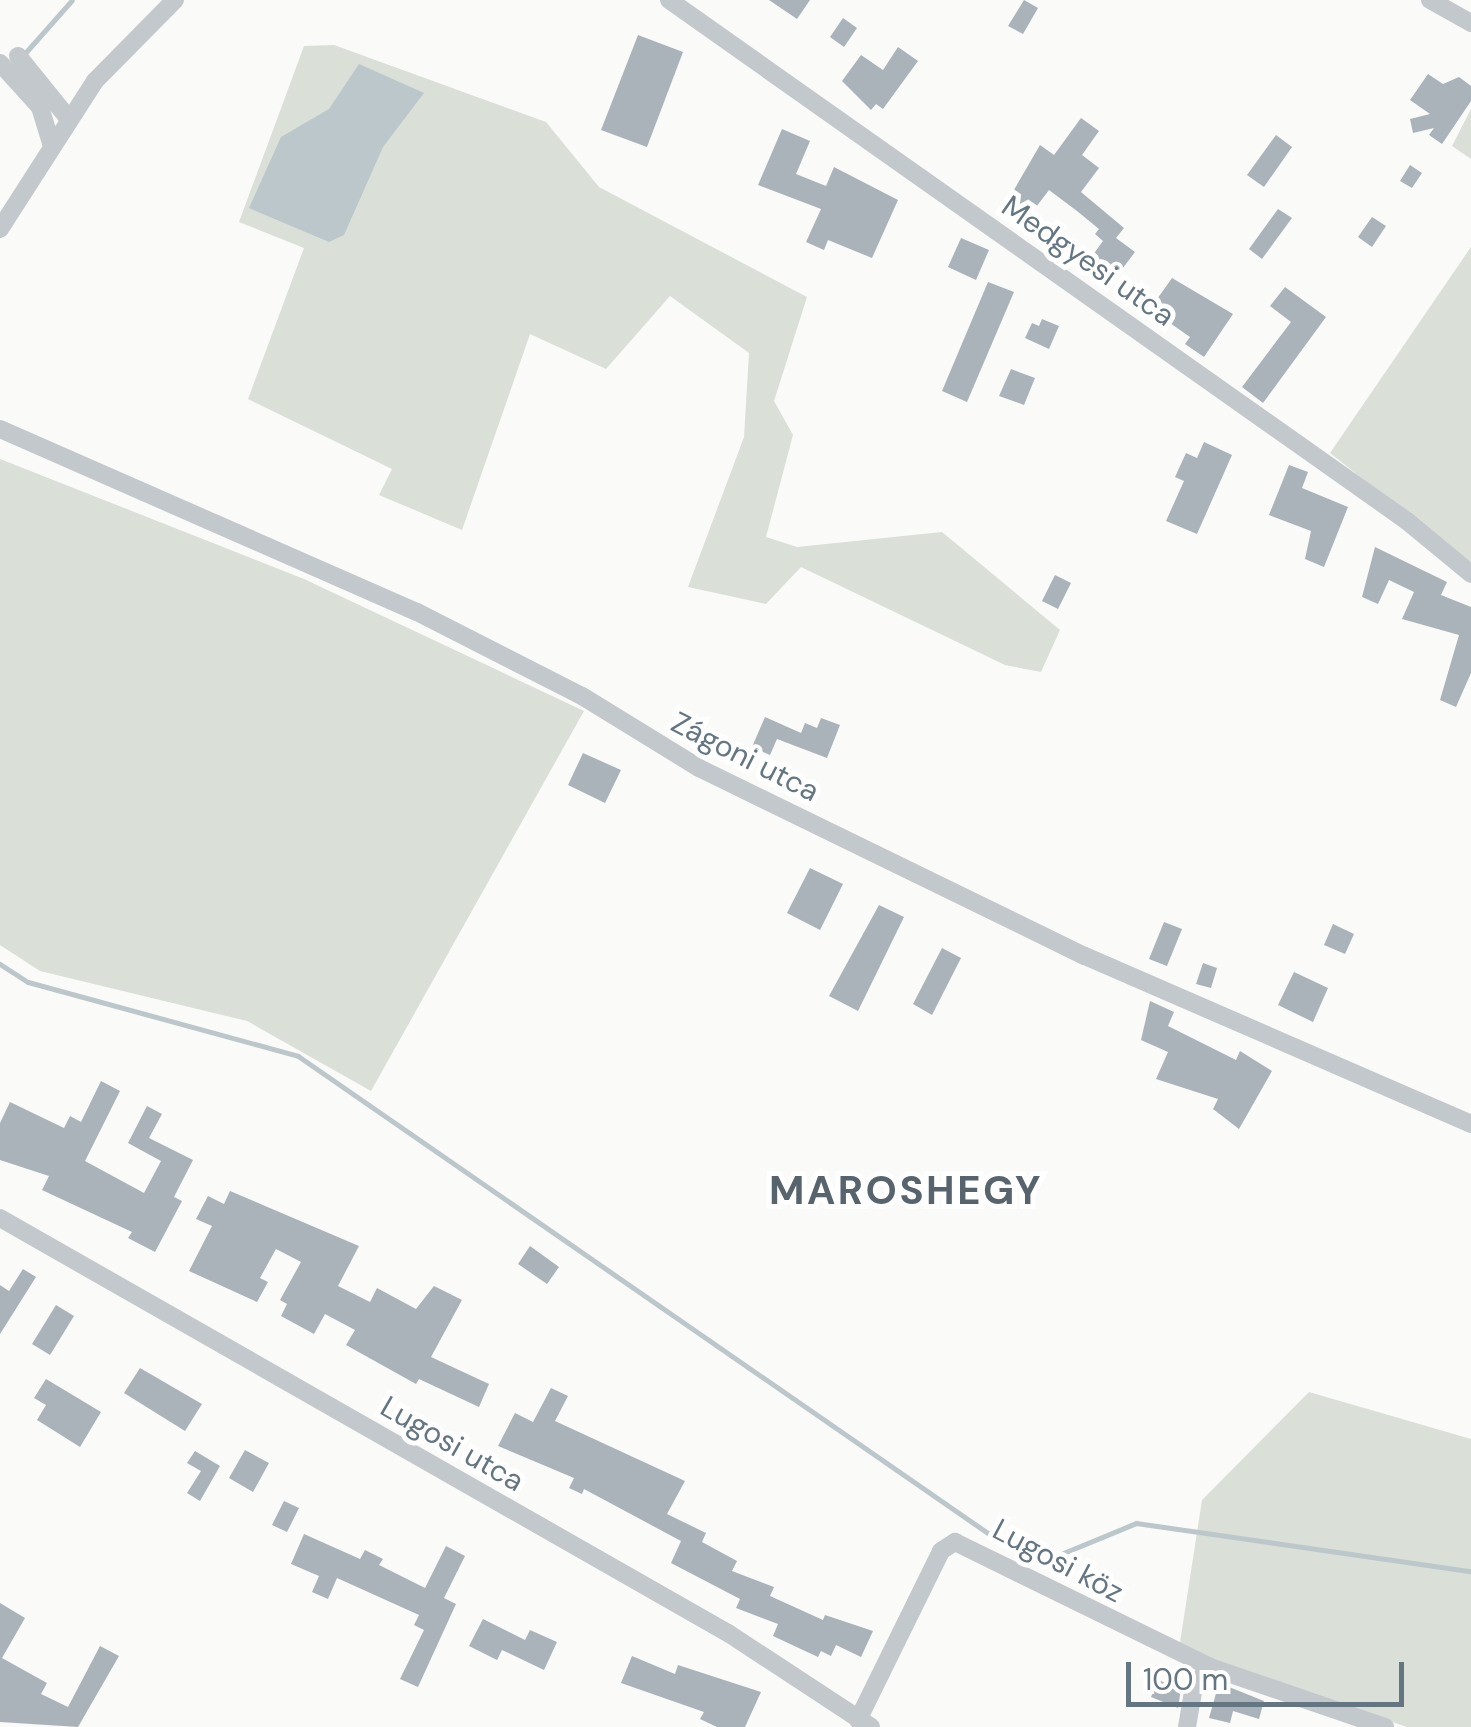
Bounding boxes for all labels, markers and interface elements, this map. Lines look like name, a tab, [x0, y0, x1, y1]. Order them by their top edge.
street label: Medgyesi utca	[995, 188, 1181, 334]
street label: Zágoni utca	[665, 704, 825, 810]
district label: MAROSHEGY	[769, 1166, 1043, 1214]
street label: Lugosi utca	[374, 1389, 530, 1499]
street label: Lugosi köz	[987, 1512, 1129, 1610]
scale bar	[1131, 1642, 1408, 1704]
text: 100 m	[1143, 1660, 1228, 1699]

